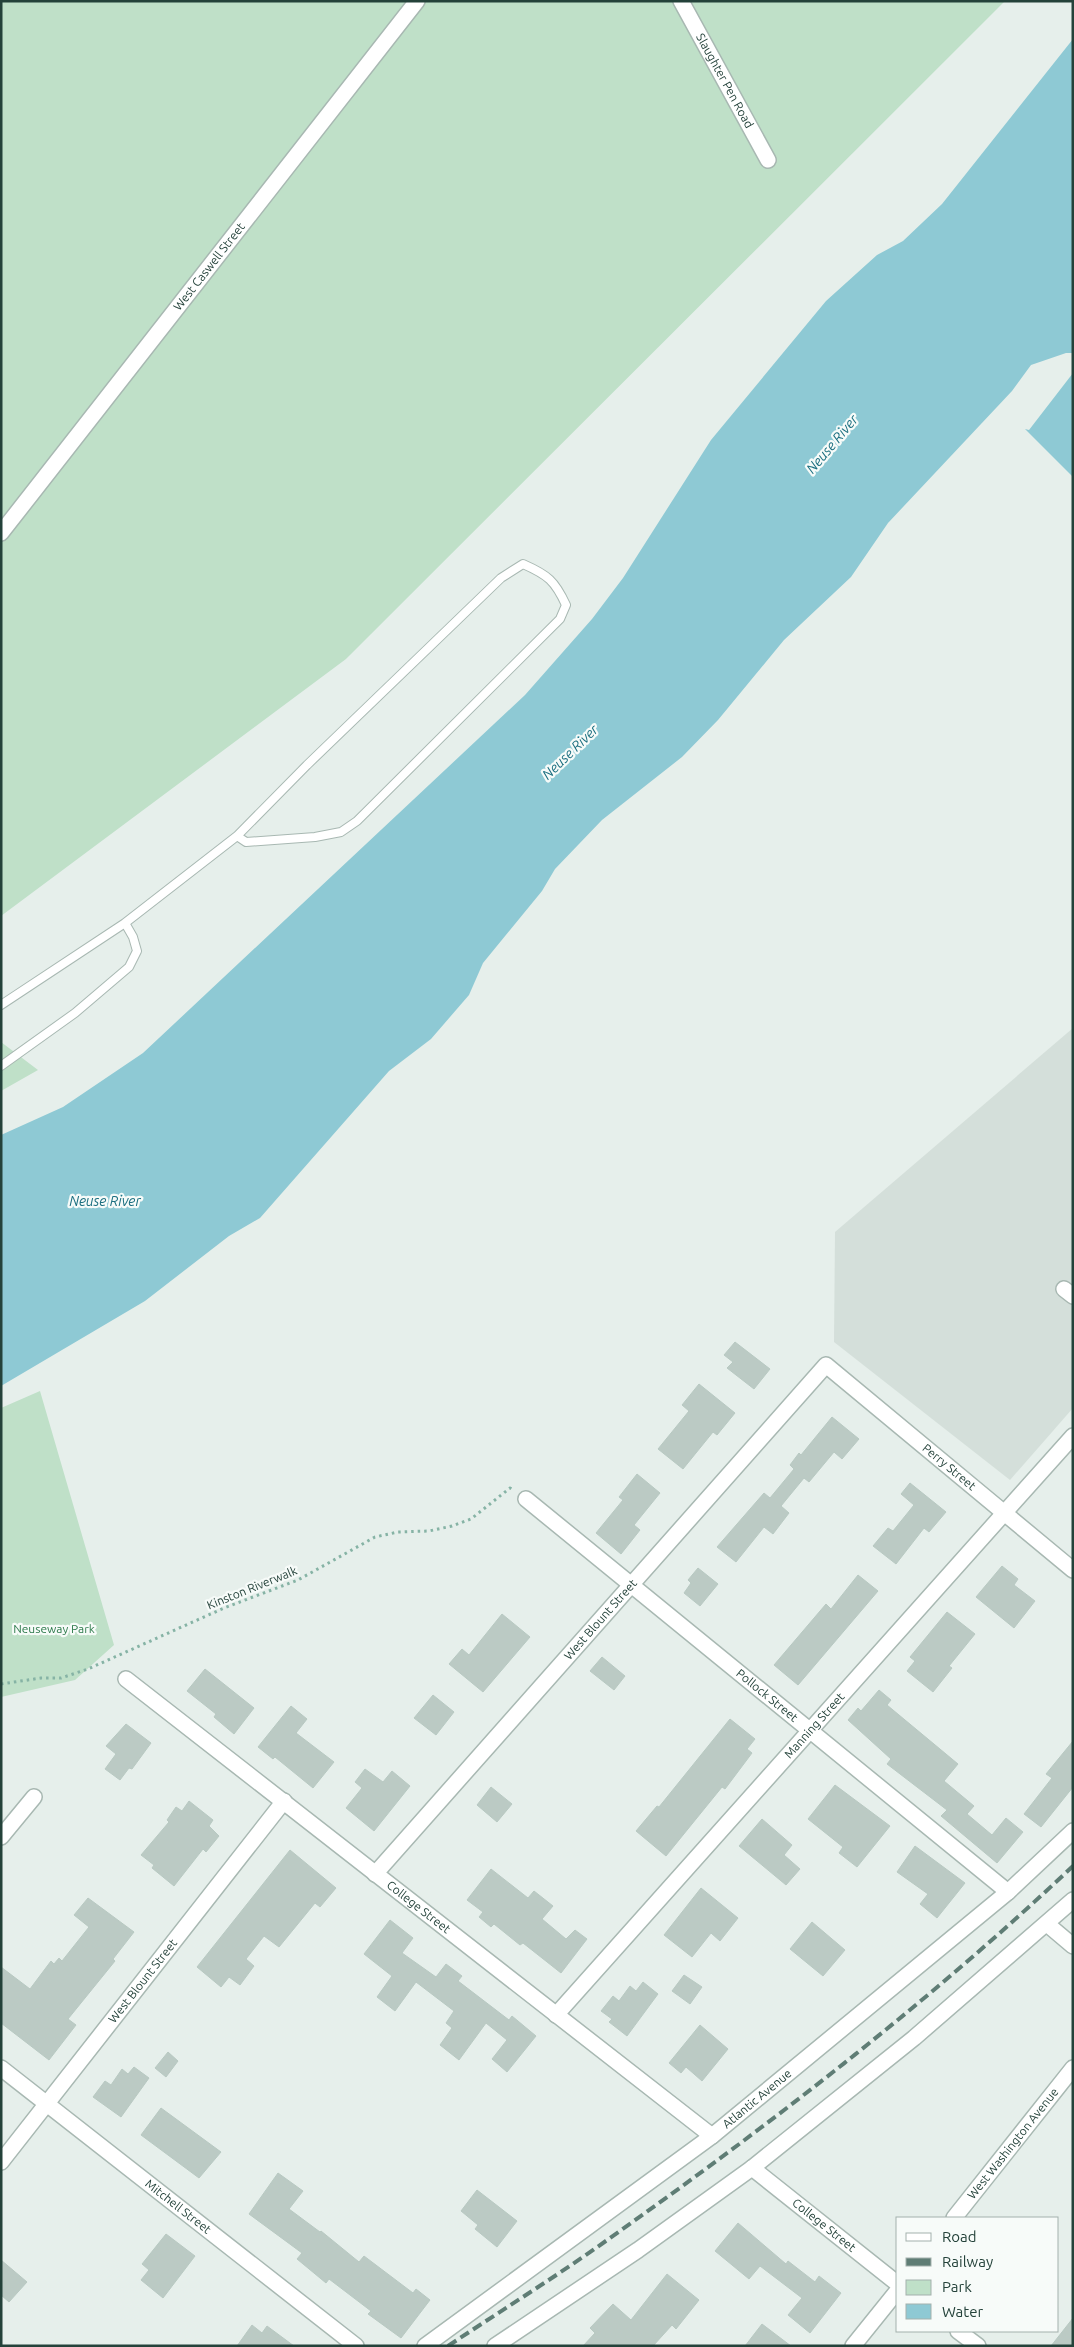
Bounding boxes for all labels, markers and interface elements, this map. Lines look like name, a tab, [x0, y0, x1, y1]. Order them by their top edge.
street label: Slaughter Pen Road	[694, 31, 756, 130]
street label: West Caswell Street	[171, 220, 247, 313]
water label: Neuse River	[803, 411, 862, 477]
water label: Neuse River	[539, 721, 602, 783]
water label: Neuse River	[69, 1193, 141, 1209]
street label: Perry Street	[920, 1441, 979, 1493]
street label: Kinston Riverwalk	[205, 1564, 299, 1612]
street label: West Blount Street	[561, 1576, 639, 1662]
park label: Neuseway Park	[13, 1622, 95, 1635]
street label: Pollock Street	[734, 1666, 801, 1724]
street label: Manning Street	[781, 1690, 847, 1761]
street label: College Street	[384, 1878, 453, 1936]
street label: West Blount Street	[106, 1936, 179, 2025]
street label: Atlantic Avenue	[720, 2066, 794, 2131]
street label: West Washington Avenue	[965, 2085, 1061, 2201]
street label: Mitchell Street	[143, 2177, 214, 2236]
street label: College Street	[790, 2196, 859, 2254]
legend	[896, 2217, 1059, 2332]
text: Road	[942, 2228, 977, 2245]
text: Railway	[942, 2253, 993, 2270]
text: Park	[942, 2278, 972, 2295]
text: Water	[942, 2303, 983, 2320]

